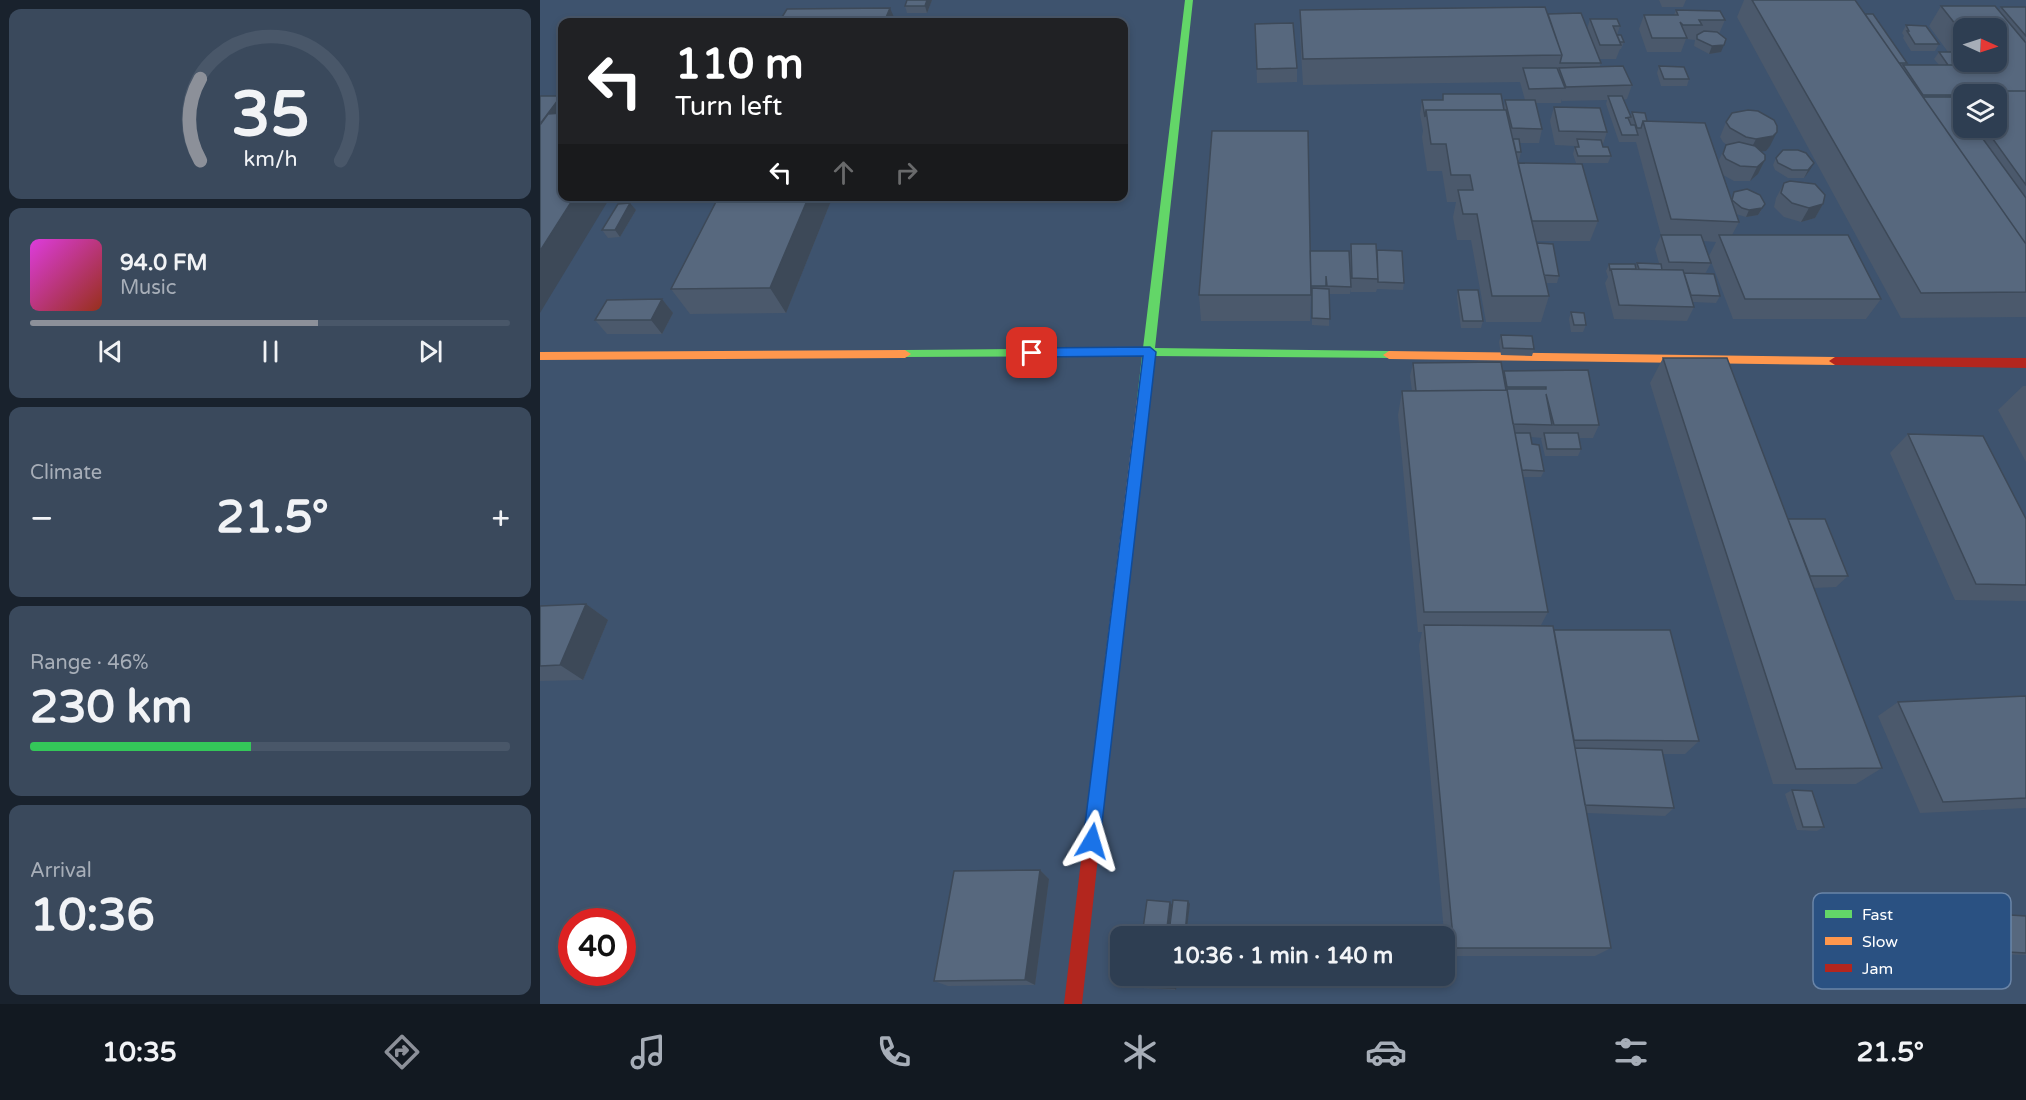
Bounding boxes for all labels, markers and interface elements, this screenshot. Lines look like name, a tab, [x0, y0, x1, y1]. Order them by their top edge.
north arrow	[1953, 18, 2007, 72]
map controls	[1953, 18, 2007, 138]
text: 110 m	[675, 39, 804, 90]
icon: left	[576, 42, 654, 120]
text: 35	[231, 78, 309, 153]
button: layers	[1953, 84, 2007, 138]
text: Turn left	[675, 90, 782, 123]
text: km/h	[243, 146, 297, 172]
icon: left	[764, 156, 797, 189]
icon: ahead	[827, 156, 860, 189]
icon: right	[890, 156, 923, 189]
text: 94.0 FM	[120, 250, 208, 276]
text: Music	[120, 276, 176, 300]
pin	[1006, 327, 1057, 378]
icon: previous	[94, 335, 127, 368]
icon: pause	[254, 335, 287, 368]
icon: next	[414, 335, 447, 368]
icon: arrive	[1015, 336, 1048, 369]
text: Climate	[30, 461, 102, 485]
text: 21.5°	[216, 491, 329, 545]
text: −	[30, 499, 54, 538]
text: +	[491, 499, 510, 538]
text: Range · 46%	[30, 651, 149, 675]
text: 230 km	[30, 681, 192, 735]
position arrow	[1060, 809, 1124, 873]
text: Arrival	[30, 859, 92, 883]
text: 10:36	[30, 889, 155, 943]
legend	[1813, 893, 2011, 989]
text: Fast	[1862, 905, 1893, 925]
speed limit sign: 40	[558, 908, 636, 986]
text: Slow	[1862, 932, 1898, 952]
text: 10:36 · 1 min · 140 m	[1172, 943, 1393, 969]
text: Jam	[1862, 959, 1893, 979]
icon: directions	[381, 1031, 423, 1073]
icon: music	[627, 1031, 669, 1073]
icon: phone	[873, 1031, 915, 1073]
icon: climate	[1119, 1031, 1161, 1073]
icon: car	[1365, 1031, 1407, 1073]
icon: filters	[1610, 1031, 1652, 1073]
text: 10:35	[102, 1036, 177, 1069]
text: 21.5°	[1856, 1036, 1924, 1069]

